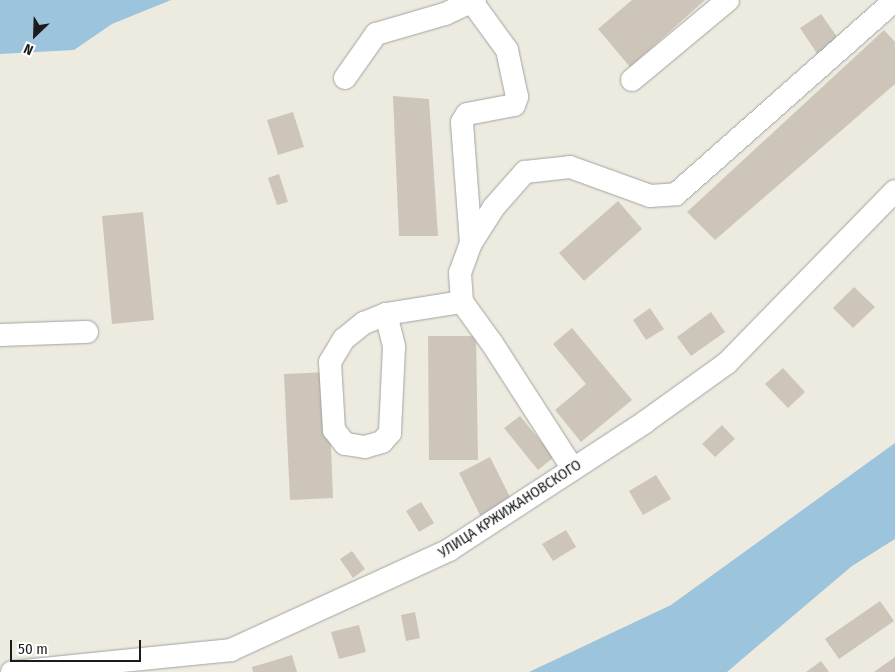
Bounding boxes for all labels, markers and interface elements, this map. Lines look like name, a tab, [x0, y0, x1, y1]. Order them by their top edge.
north arrow	[10, 10, 60, 60]
text: N	[21, 40, 36, 59]
street label: УЛИЦА КРЖИЖАНОВСКОГО	[435, 456, 585, 562]
scale bar	[12, 630, 144, 662]
text: 50 m	[18, 640, 48, 658]

